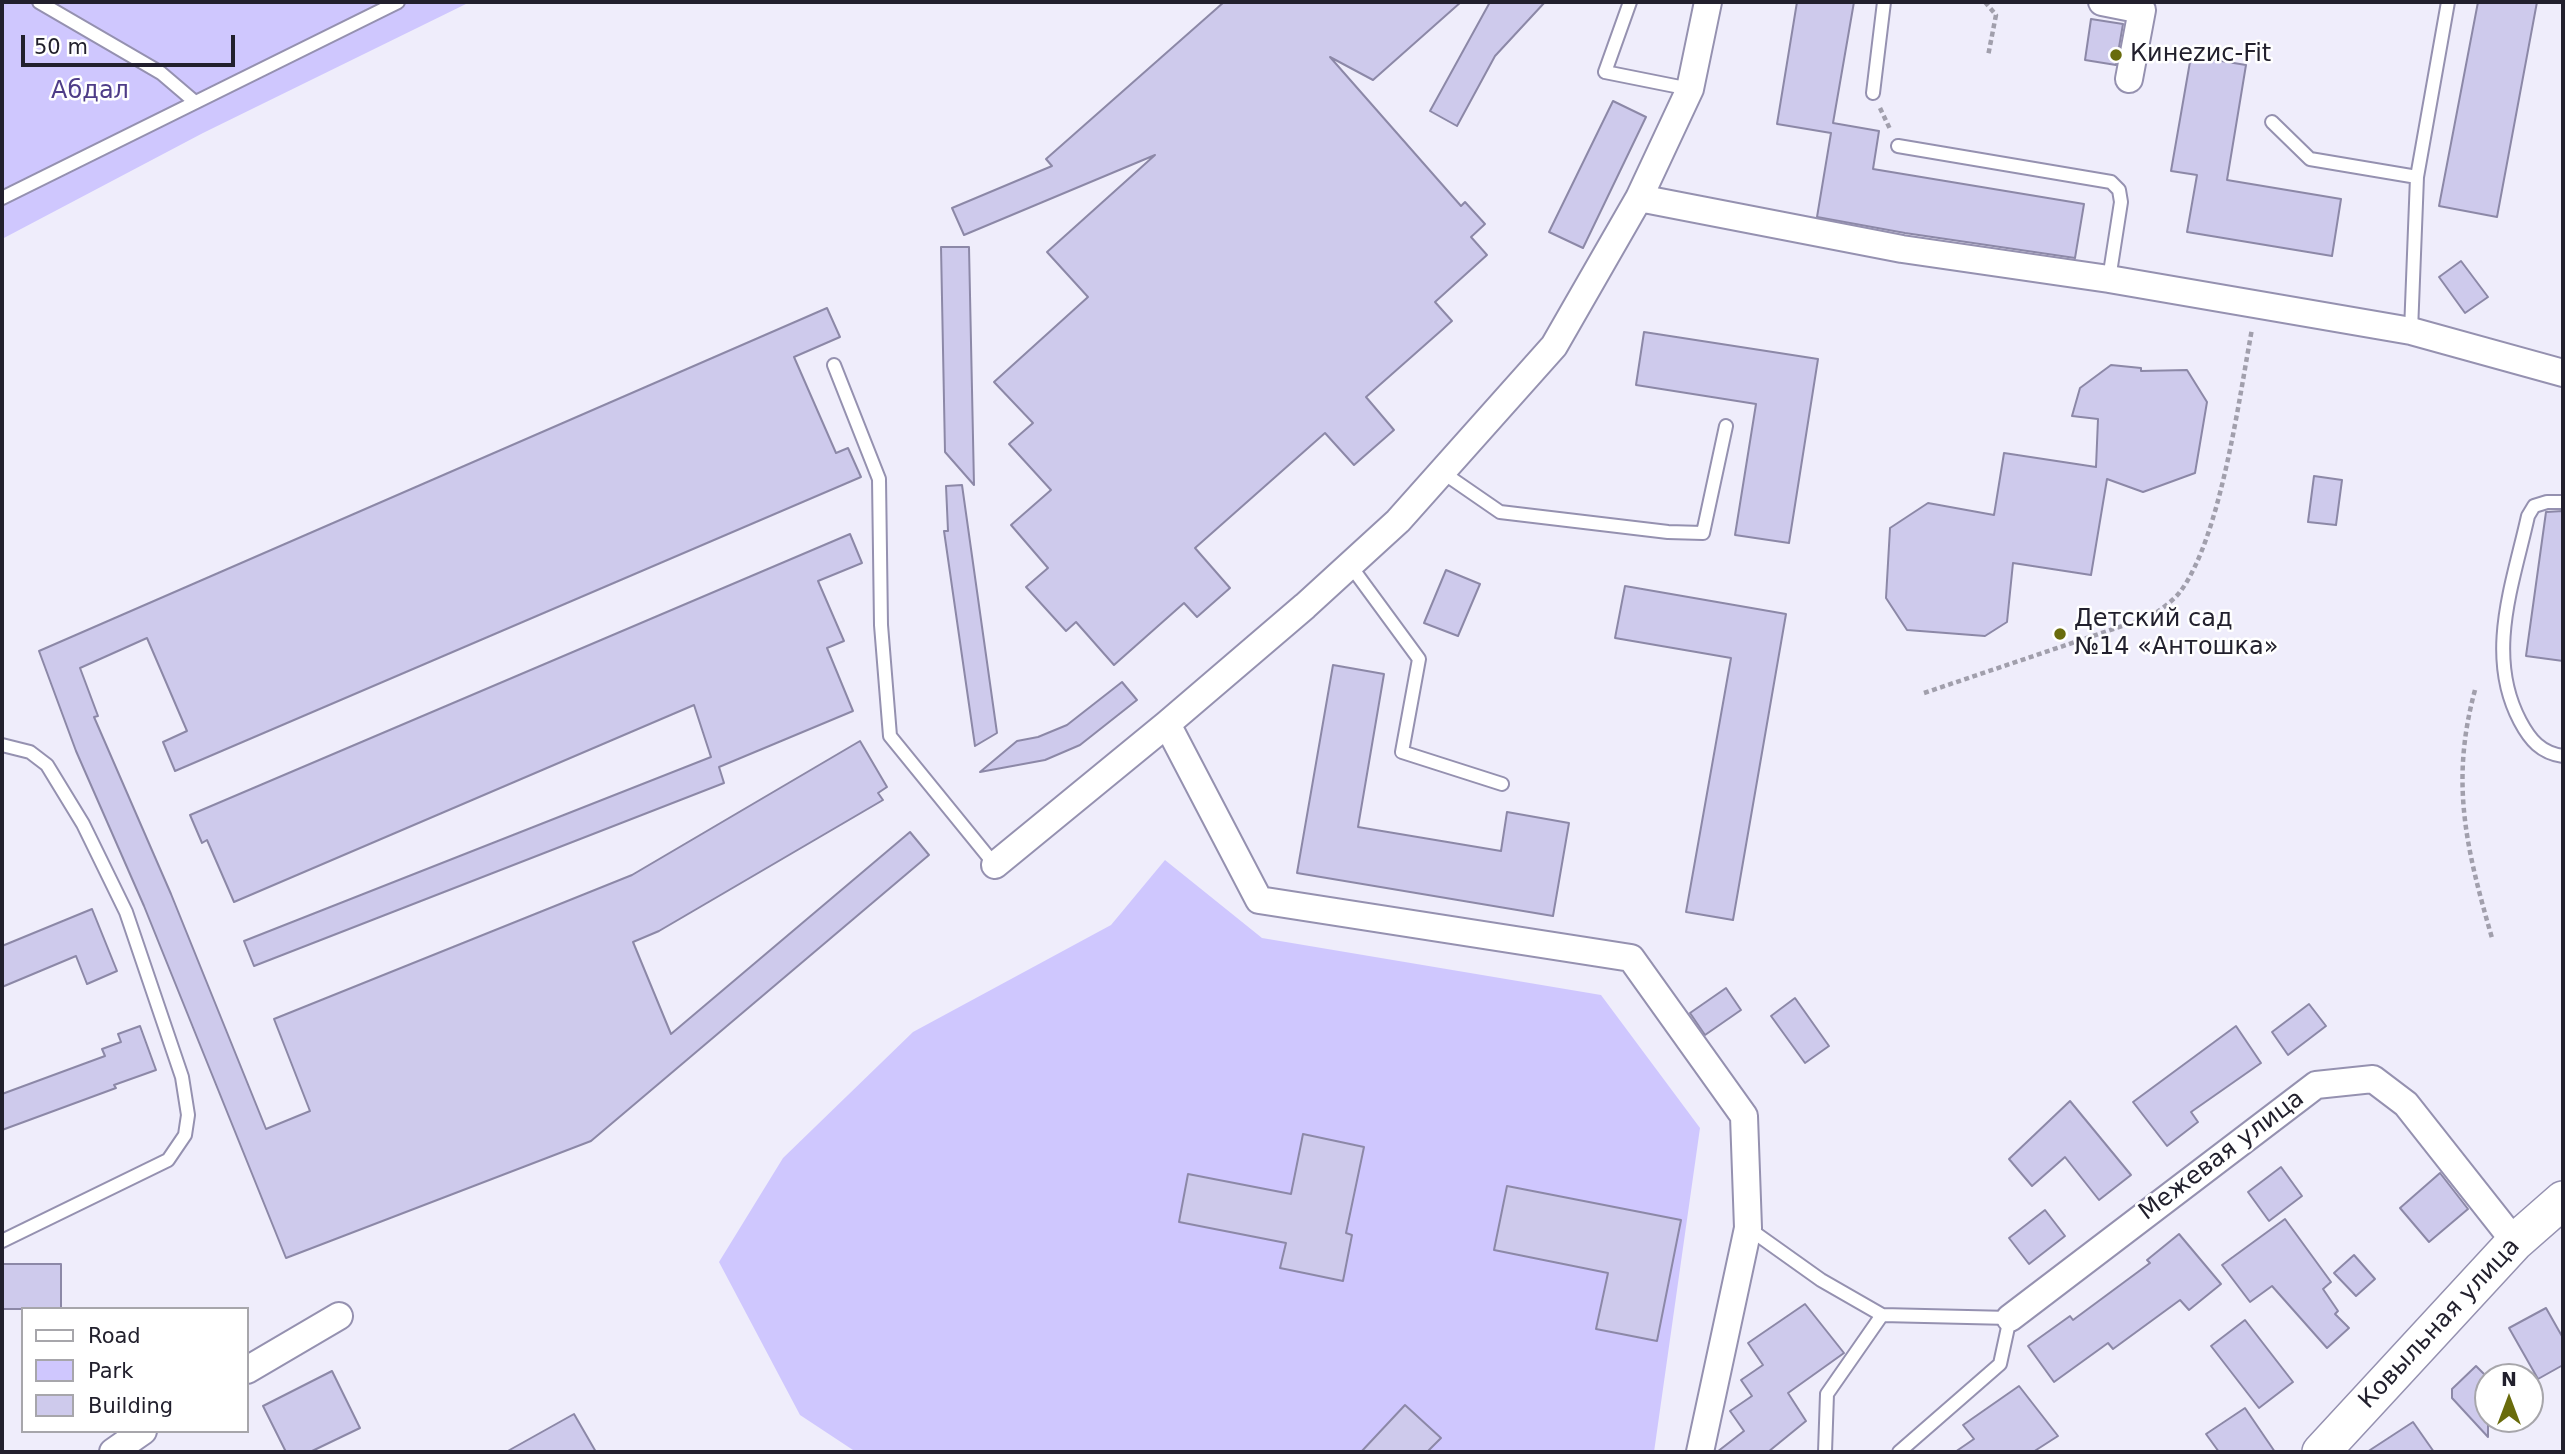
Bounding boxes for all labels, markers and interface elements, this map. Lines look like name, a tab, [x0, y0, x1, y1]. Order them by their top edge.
scale bar	[24, 21, 238, 65]
text: 50 m	[34, 35, 88, 59]
place label: Кинеzис-Fit	[2130, 41, 2271, 69]
marker: Кинеzис-Fit	[2108, 47, 2124, 63]
park label: Абдал	[51, 78, 129, 106]
place label: Детский сад №14 «Антошка»	[2074, 606, 2278, 662]
marker: Детский сад №14 «Антошка»	[2052, 626, 2068, 642]
street label: Межевая улица	[2134, 1085, 2310, 1227]
street label: Ковыльная улица	[2353, 1233, 2527, 1415]
legend	[21, 1307, 248, 1433]
text: Road	[88, 1324, 141, 1348]
text: Park	[88, 1359, 133, 1383]
north arrow	[2474, 1363, 2544, 1433]
text: N	[2501, 1368, 2517, 1390]
text: Building	[88, 1394, 173, 1418]

